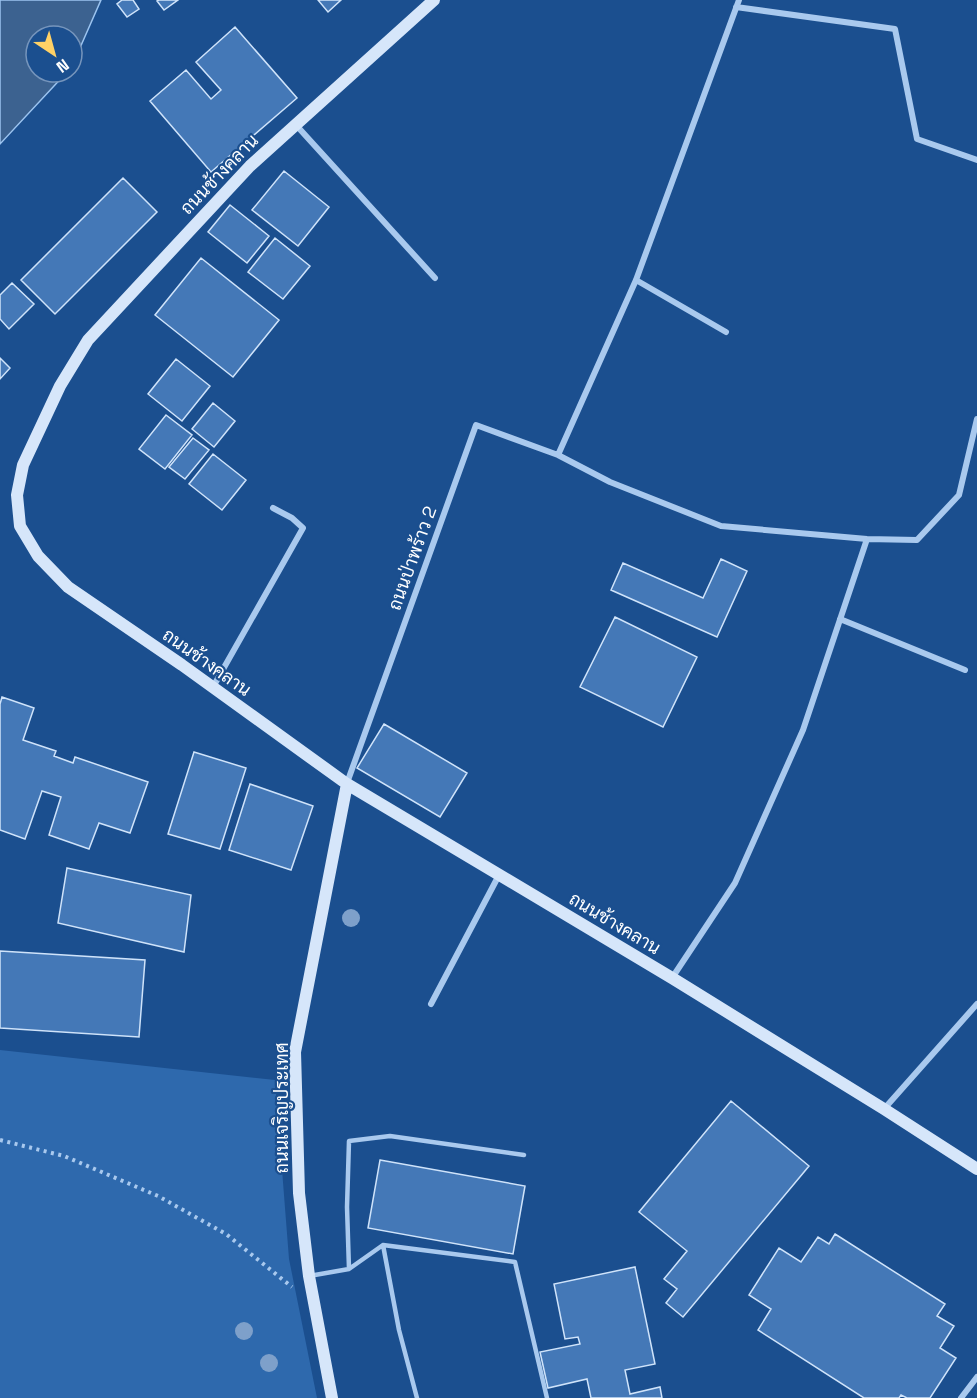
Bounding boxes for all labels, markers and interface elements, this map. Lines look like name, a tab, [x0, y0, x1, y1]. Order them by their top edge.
north arrow	[24, 24, 84, 84]
text: N	[52, 54, 73, 77]
street label: ถนนช้างคลาน	[175, 129, 263, 219]
street label: ถนนป่าพร้าว 2	[383, 503, 441, 613]
street label: ถนนช้างคลาน	[158, 623, 256, 701]
street label: ถนนช้างคลาน	[565, 887, 665, 959]
street label: ถนนเจริญประเทศ	[270, 1043, 293, 1174]

